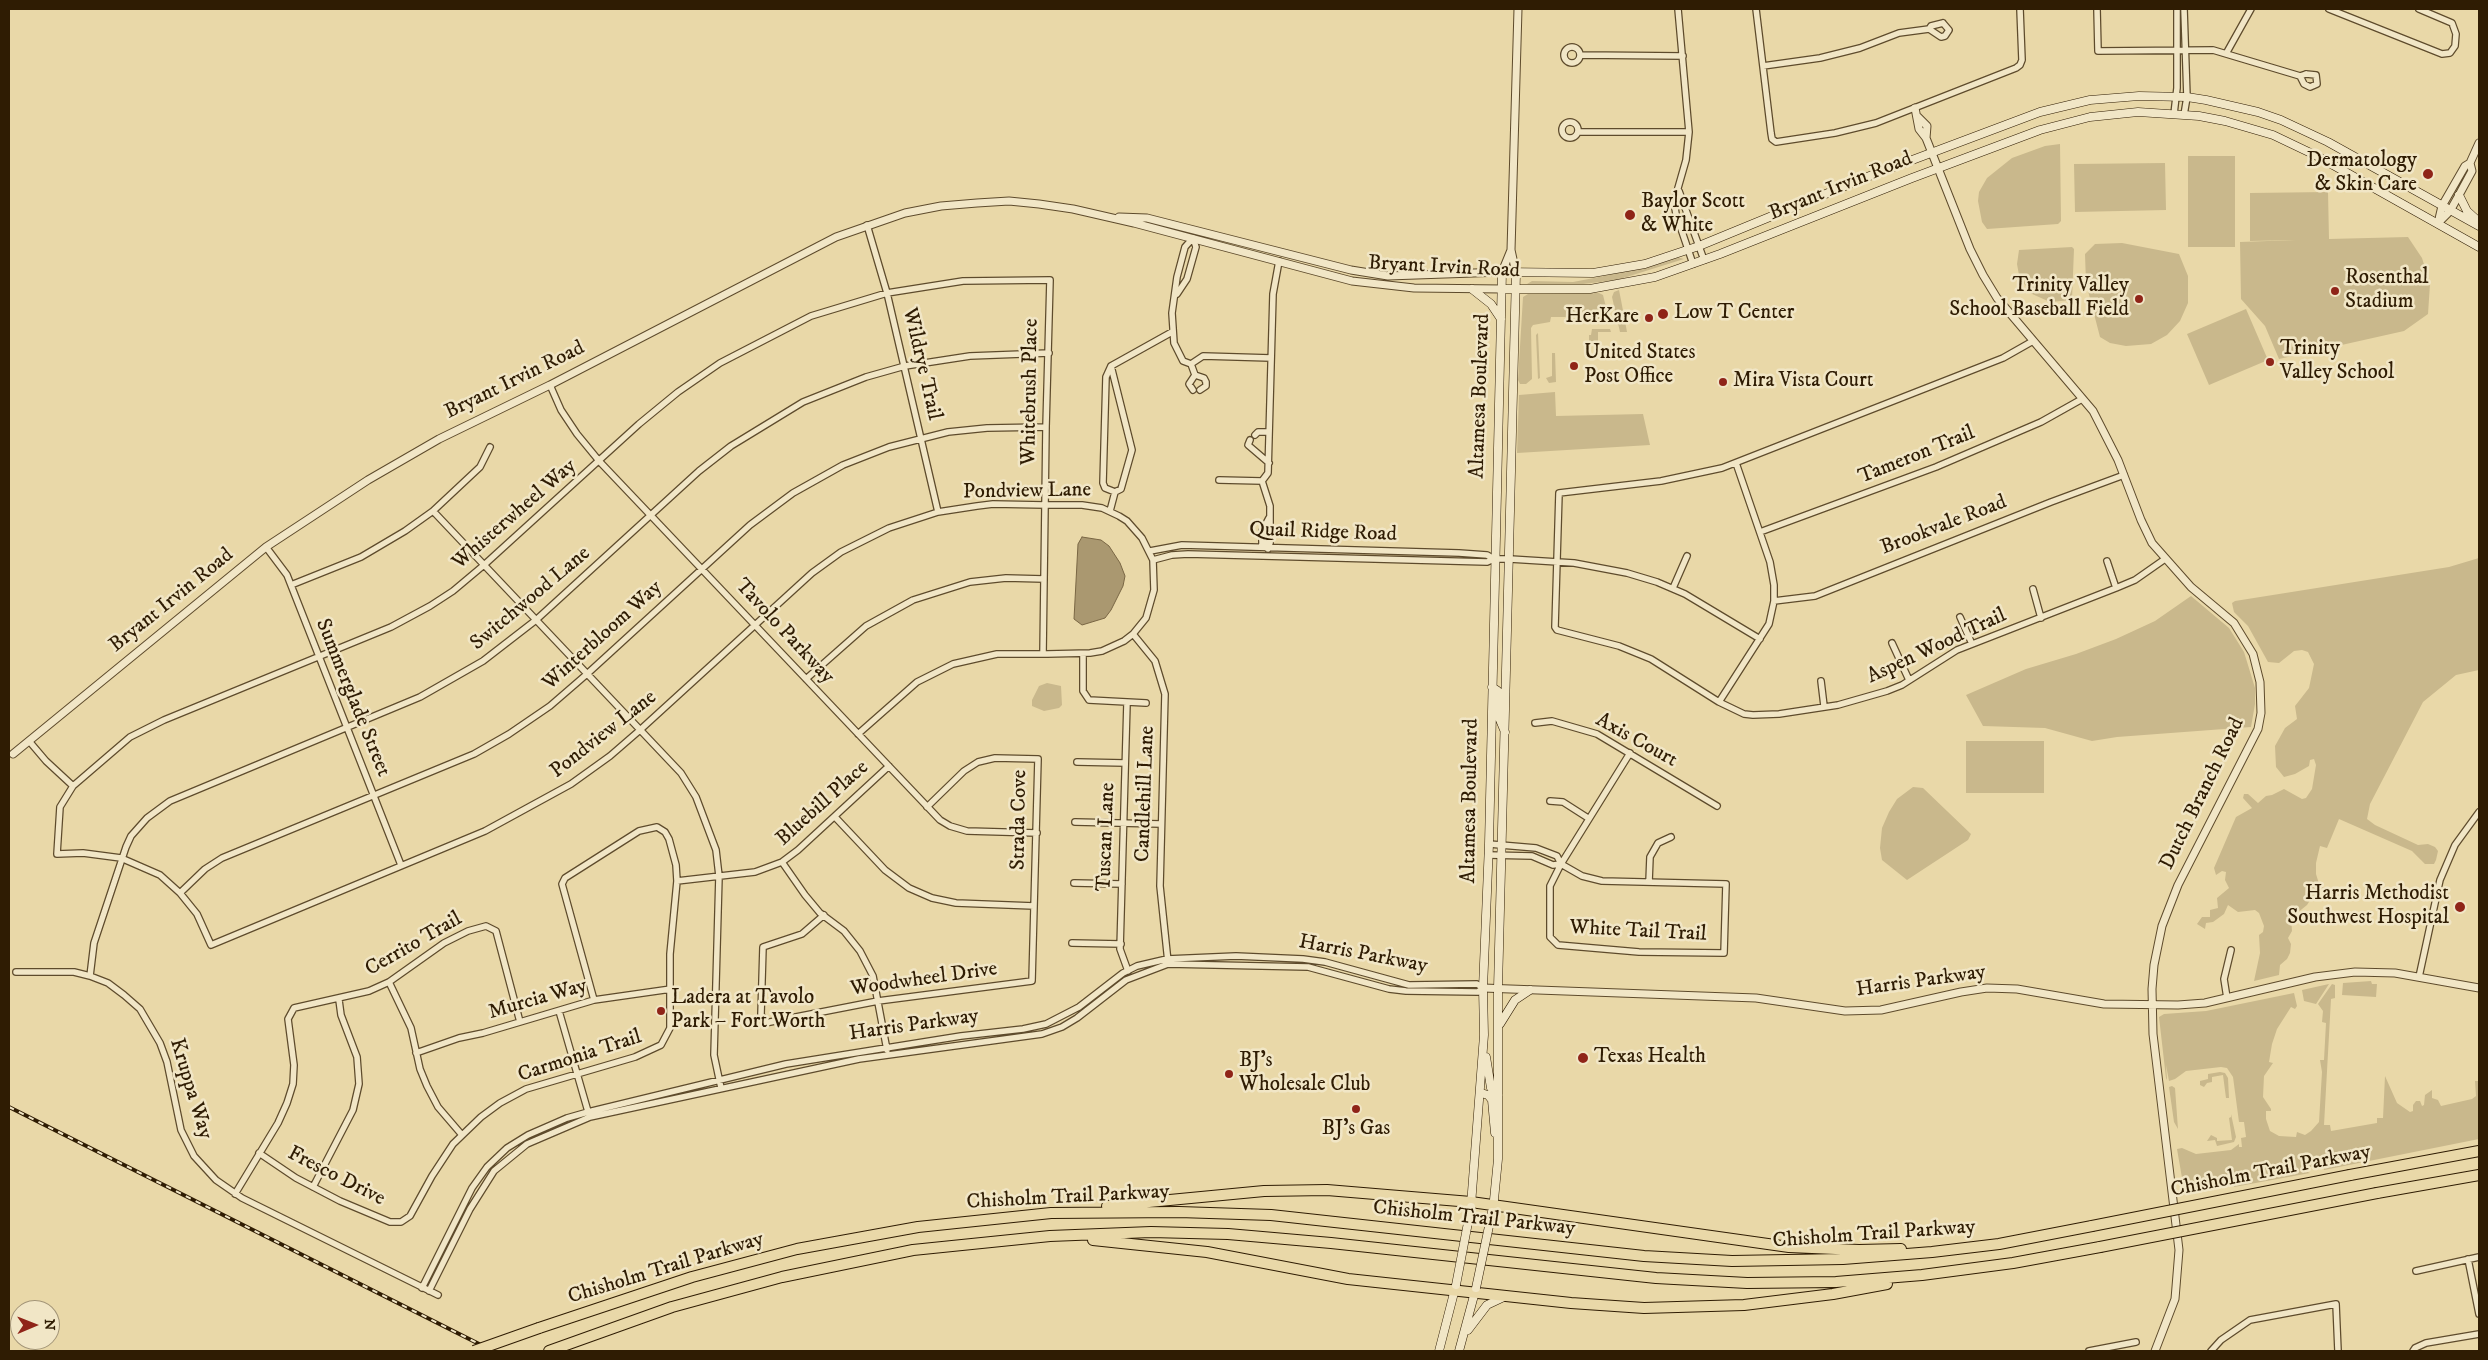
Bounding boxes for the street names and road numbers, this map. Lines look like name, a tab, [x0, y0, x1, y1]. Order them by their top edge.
street label: Bryant Irvin Road	[1766, 147, 1916, 227]
street label: Bryant Irvin Road	[1367, 251, 1521, 285]
street label: Wildrye Trail	[896, 305, 946, 423]
street label: Altamesa Boulevard	[1466, 313, 1496, 479]
street label: Whitebrush Place	[1017, 318, 1045, 466]
street label: Bryant Irvin Road	[441, 336, 589, 426]
street label: Tameron Trail	[1855, 421, 1979, 491]
street label: Whisterwheel Way	[448, 454, 582, 576]
street label: Pondview Lane	[963, 478, 1091, 506]
street label: Brookvale Road	[1877, 490, 2011, 562]
street label: Quail Ridge Road	[1249, 518, 1397, 548]
street label: Switchwood Lane	[466, 542, 596, 656]
street label: Bryant Irvin Road	[105, 543, 239, 659]
street label: Tavolo Parkway	[729, 574, 839, 690]
street label: Winterbloom Way	[538, 576, 668, 696]
street label: Aspen Wood Trail	[1863, 604, 2011, 690]
street label: Summerglade Street	[309, 615, 395, 781]
street label: Pondview Lane	[546, 686, 662, 784]
street label: Axis Court	[1591, 708, 1681, 774]
street label: Dutch Branch Road	[2155, 714, 2251, 874]
street label: Altamesa Boulevard	[1457, 718, 1485, 884]
street label: Candlehill Lane	[1131, 725, 1161, 863]
street label: Bluebill Place	[772, 756, 874, 852]
street label: Strada Cove	[1007, 770, 1033, 870]
street label: Tuscan Lane	[1093, 782, 1121, 892]
street label: Cerrito Trail	[361, 907, 467, 983]
street label: White Tail Trail	[1569, 916, 1707, 948]
street label: Harris Parkway	[1297, 930, 1429, 980]
street label: Woodwheel Drive	[849, 957, 999, 1003]
street label: Harris Parkway	[1855, 960, 1987, 1004]
street label: Murcia Way	[486, 974, 590, 1026]
street label: Harris Parkway	[848, 1004, 980, 1048]
street label: Carmonia Trail	[515, 1025, 645, 1089]
street label: Kruppa Way	[163, 1036, 217, 1142]
street label: Chisholm Trail Parkway	[2169, 1140, 2373, 1204]
street label: Fresco Drive	[283, 1142, 389, 1212]
street label: Chisholm Trail Parkway	[966, 1180, 1170, 1216]
street label: Chisholm Trail Parkway	[1372, 1196, 1576, 1242]
street label: Chisholm Trail Parkway	[1772, 1215, 1976, 1255]
street label: Chisholm Trail Parkway	[565, 1227, 767, 1311]

